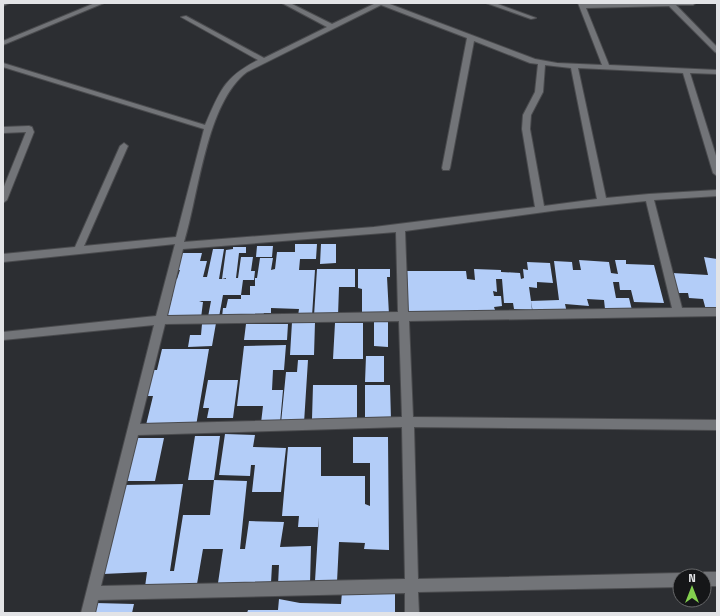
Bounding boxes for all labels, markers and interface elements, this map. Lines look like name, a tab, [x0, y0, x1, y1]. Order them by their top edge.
north arrow	[672, 568, 712, 608]
text: N	[688, 570, 696, 586]

